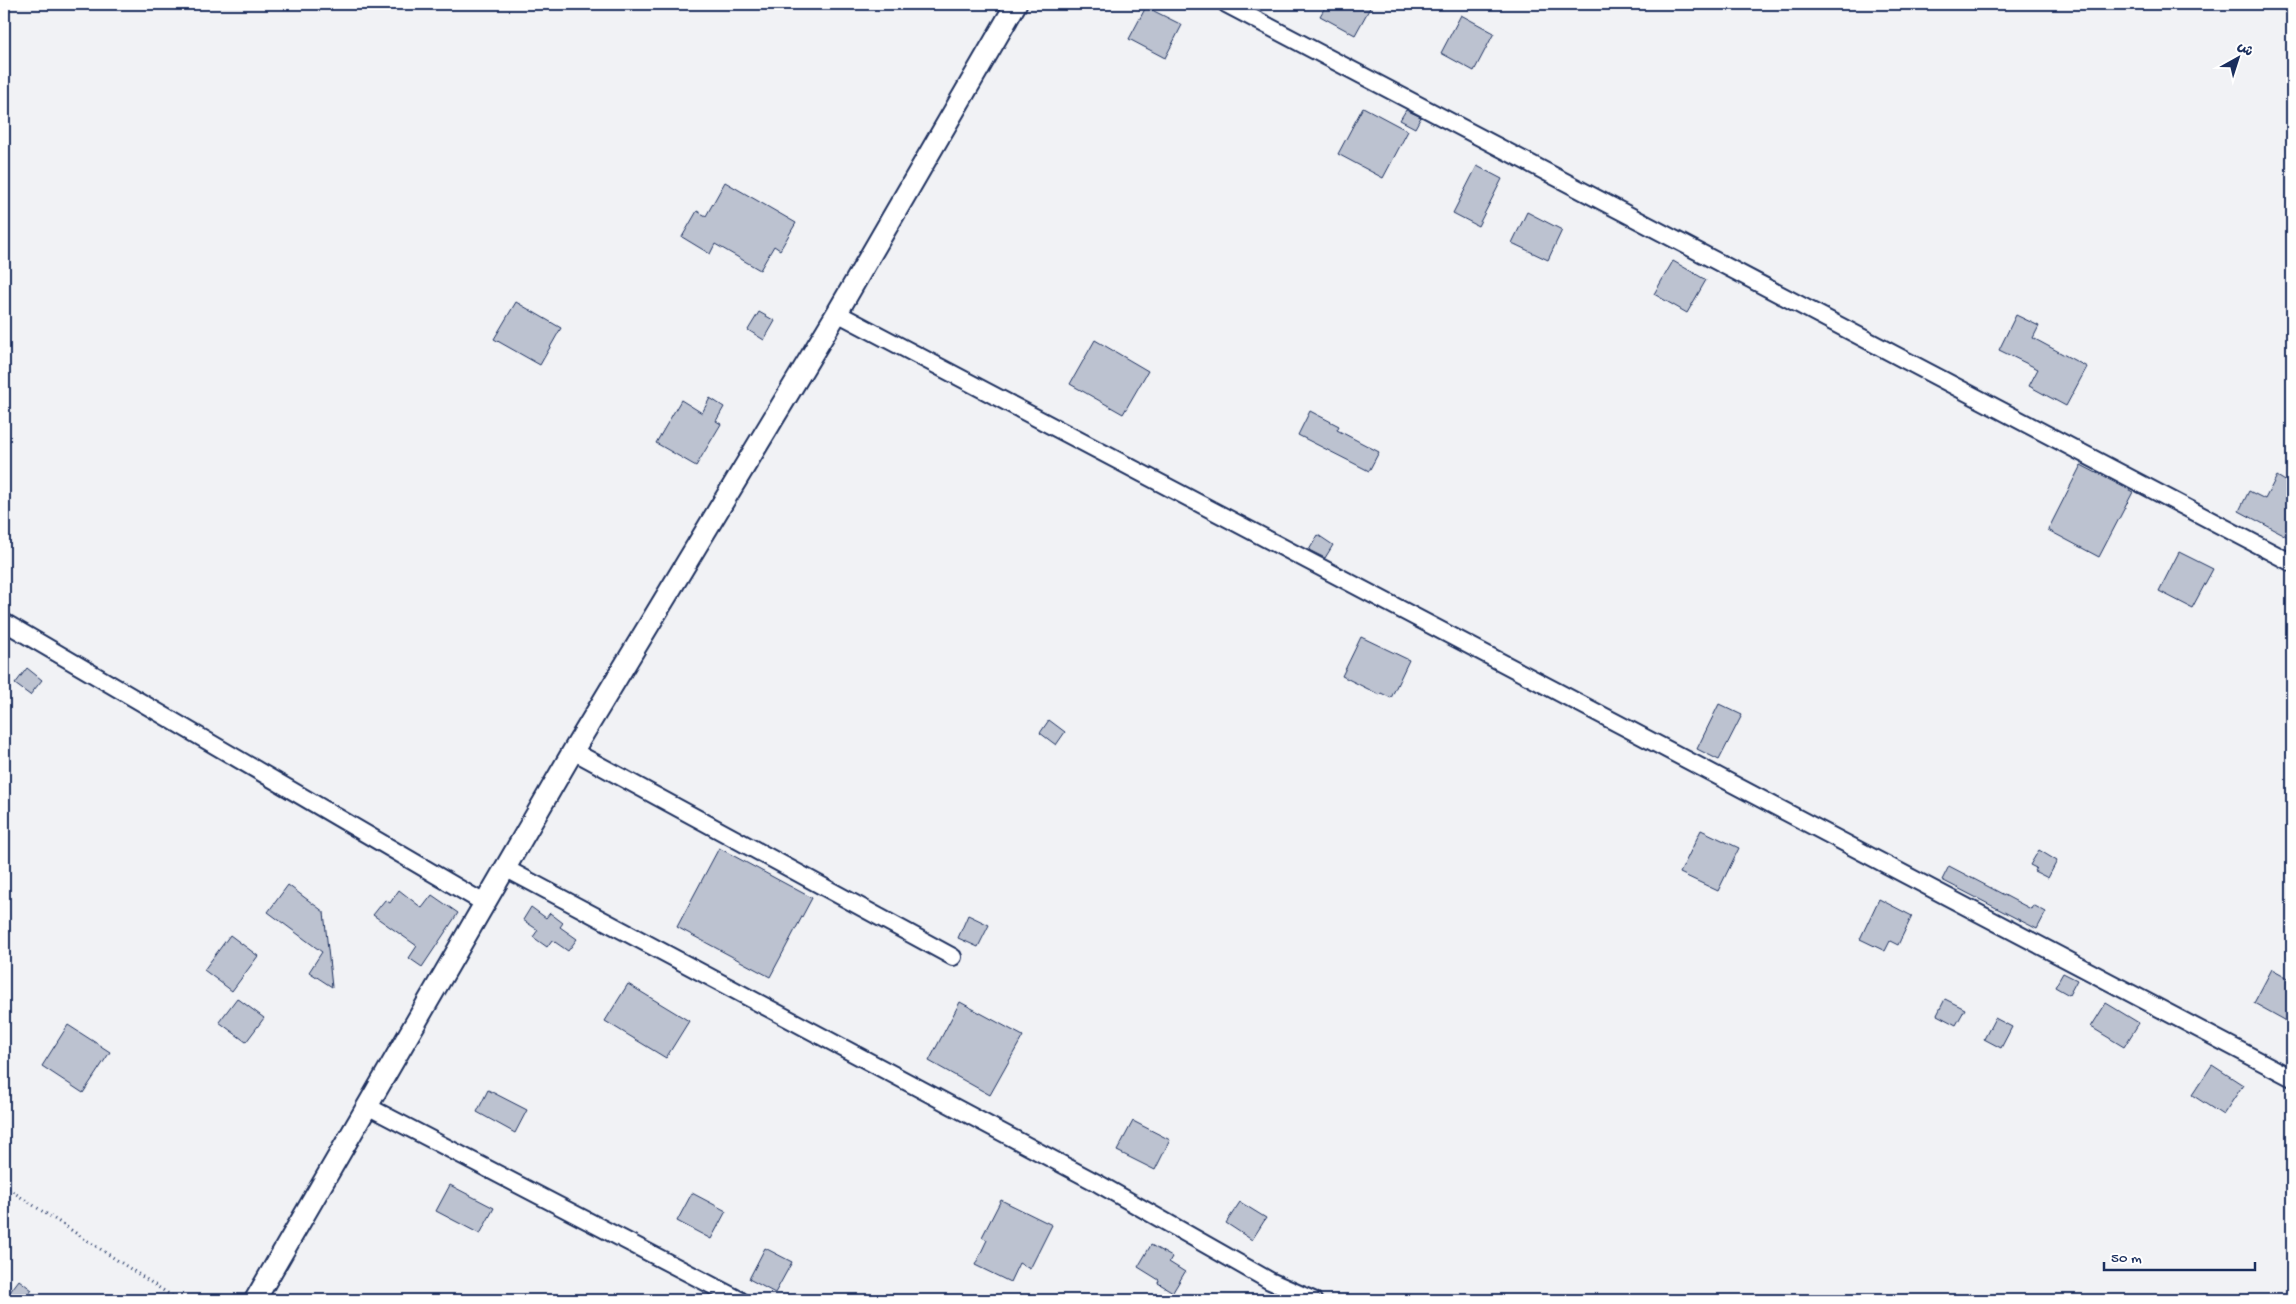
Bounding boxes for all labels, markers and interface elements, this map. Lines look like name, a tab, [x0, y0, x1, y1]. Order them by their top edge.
north arrow	[2214, 32, 2264, 82]
text: ش	[2233, 38, 2256, 61]
scale bar	[2104, 1239, 2255, 1271]
text: 50 m	[2111, 1250, 2142, 1268]

